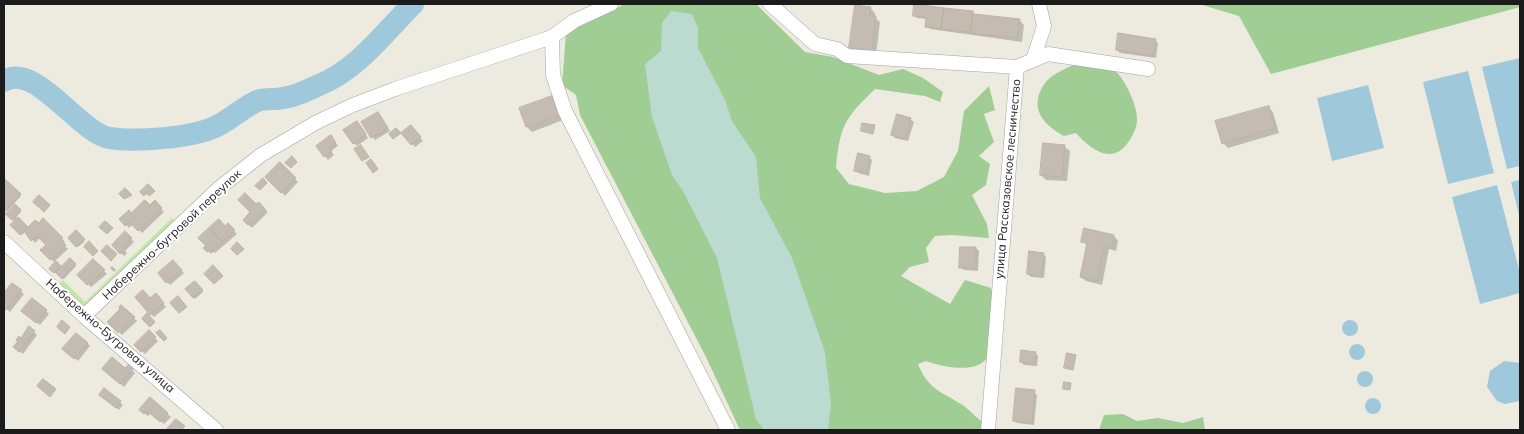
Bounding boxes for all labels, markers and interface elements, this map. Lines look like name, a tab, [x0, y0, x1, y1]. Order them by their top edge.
street label: улица Рассказовское лесничество	[992, 78, 1024, 280]
street label: Набережно-бугровой переулок	[100, 167, 244, 303]
street label: Набережно-Бугровая улица	[43, 276, 177, 396]

